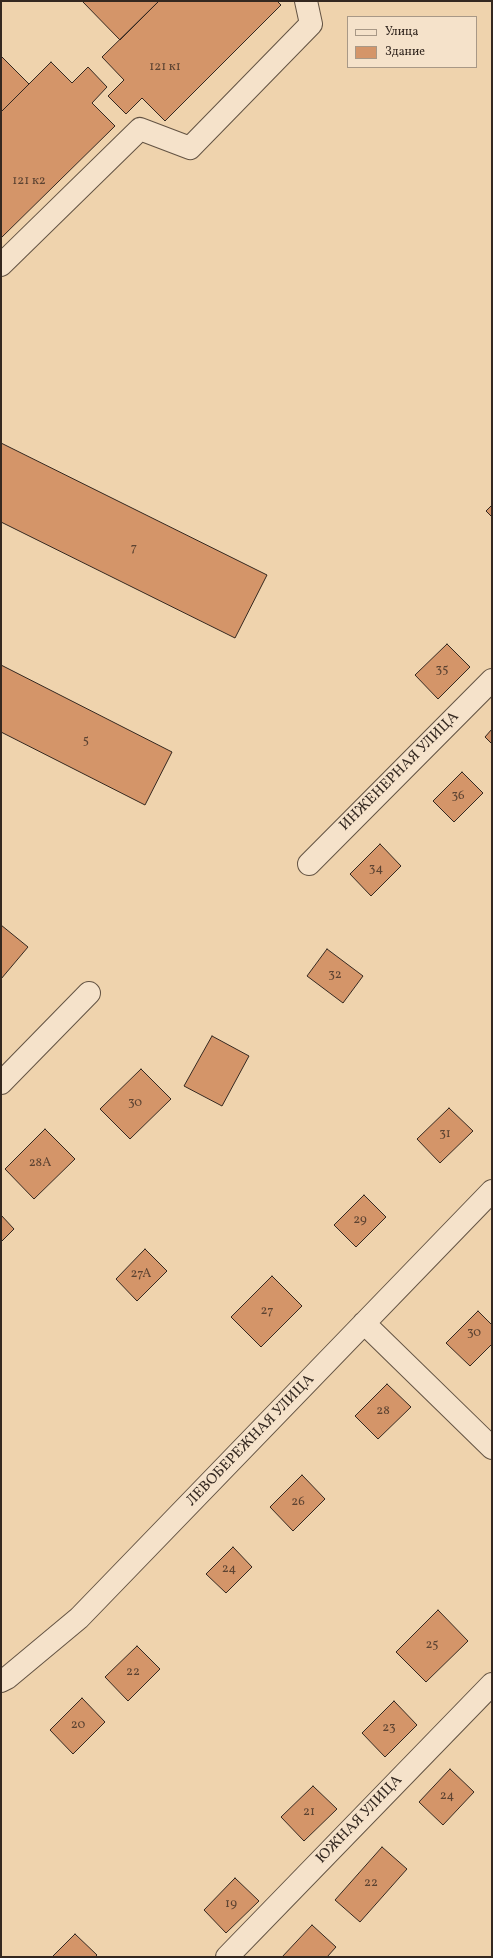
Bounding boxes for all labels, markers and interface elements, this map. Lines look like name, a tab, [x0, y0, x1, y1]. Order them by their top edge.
legend	[347, 16, 477, 68]
text: Улица	[385, 24, 418, 40]
text: Здание	[385, 44, 425, 60]
house number: 121 к1	[149, 60, 181, 76]
house number: 121 к2	[12, 174, 46, 190]
house number: 7	[131, 541, 137, 557]
house number: 35	[436, 663, 448, 679]
street label: ИНЖЕНЕРНАЯ УЛИЦА	[336, 708, 464, 836]
house number: 5	[83, 734, 89, 750]
house number: 36	[451, 789, 465, 805]
house number: 34	[369, 862, 383, 878]
house number: 32	[328, 968, 342, 984]
house number: 30	[128, 1096, 142, 1112]
house number: 31	[439, 1127, 451, 1143]
house number: 28А	[29, 1156, 51, 1172]
house number: 29	[353, 1213, 367, 1229]
house number: 27А	[131, 1267, 151, 1283]
house number: 27	[261, 1304, 273, 1320]
house number: 30	[467, 1326, 481, 1342]
street label: ЛЕВОБЕРЕЖНАЯ УЛИЦА	[183, 1371, 319, 1511]
house number: 28	[376, 1404, 390, 1420]
house number: 26	[291, 1495, 305, 1511]
house number: 24	[222, 1562, 236, 1578]
house number: 25	[425, 1638, 439, 1654]
house number: 22	[126, 1665, 140, 1681]
house number: 20	[71, 1718, 85, 1734]
house number: 23	[382, 1721, 396, 1737]
street label: ЮЖНАЯ УЛИЦА	[313, 1772, 407, 1868]
house number: 24	[440, 1789, 454, 1805]
house number: 21	[303, 1805, 315, 1821]
house number: 22	[364, 1876, 378, 1892]
house number: 19	[225, 1897, 237, 1913]

